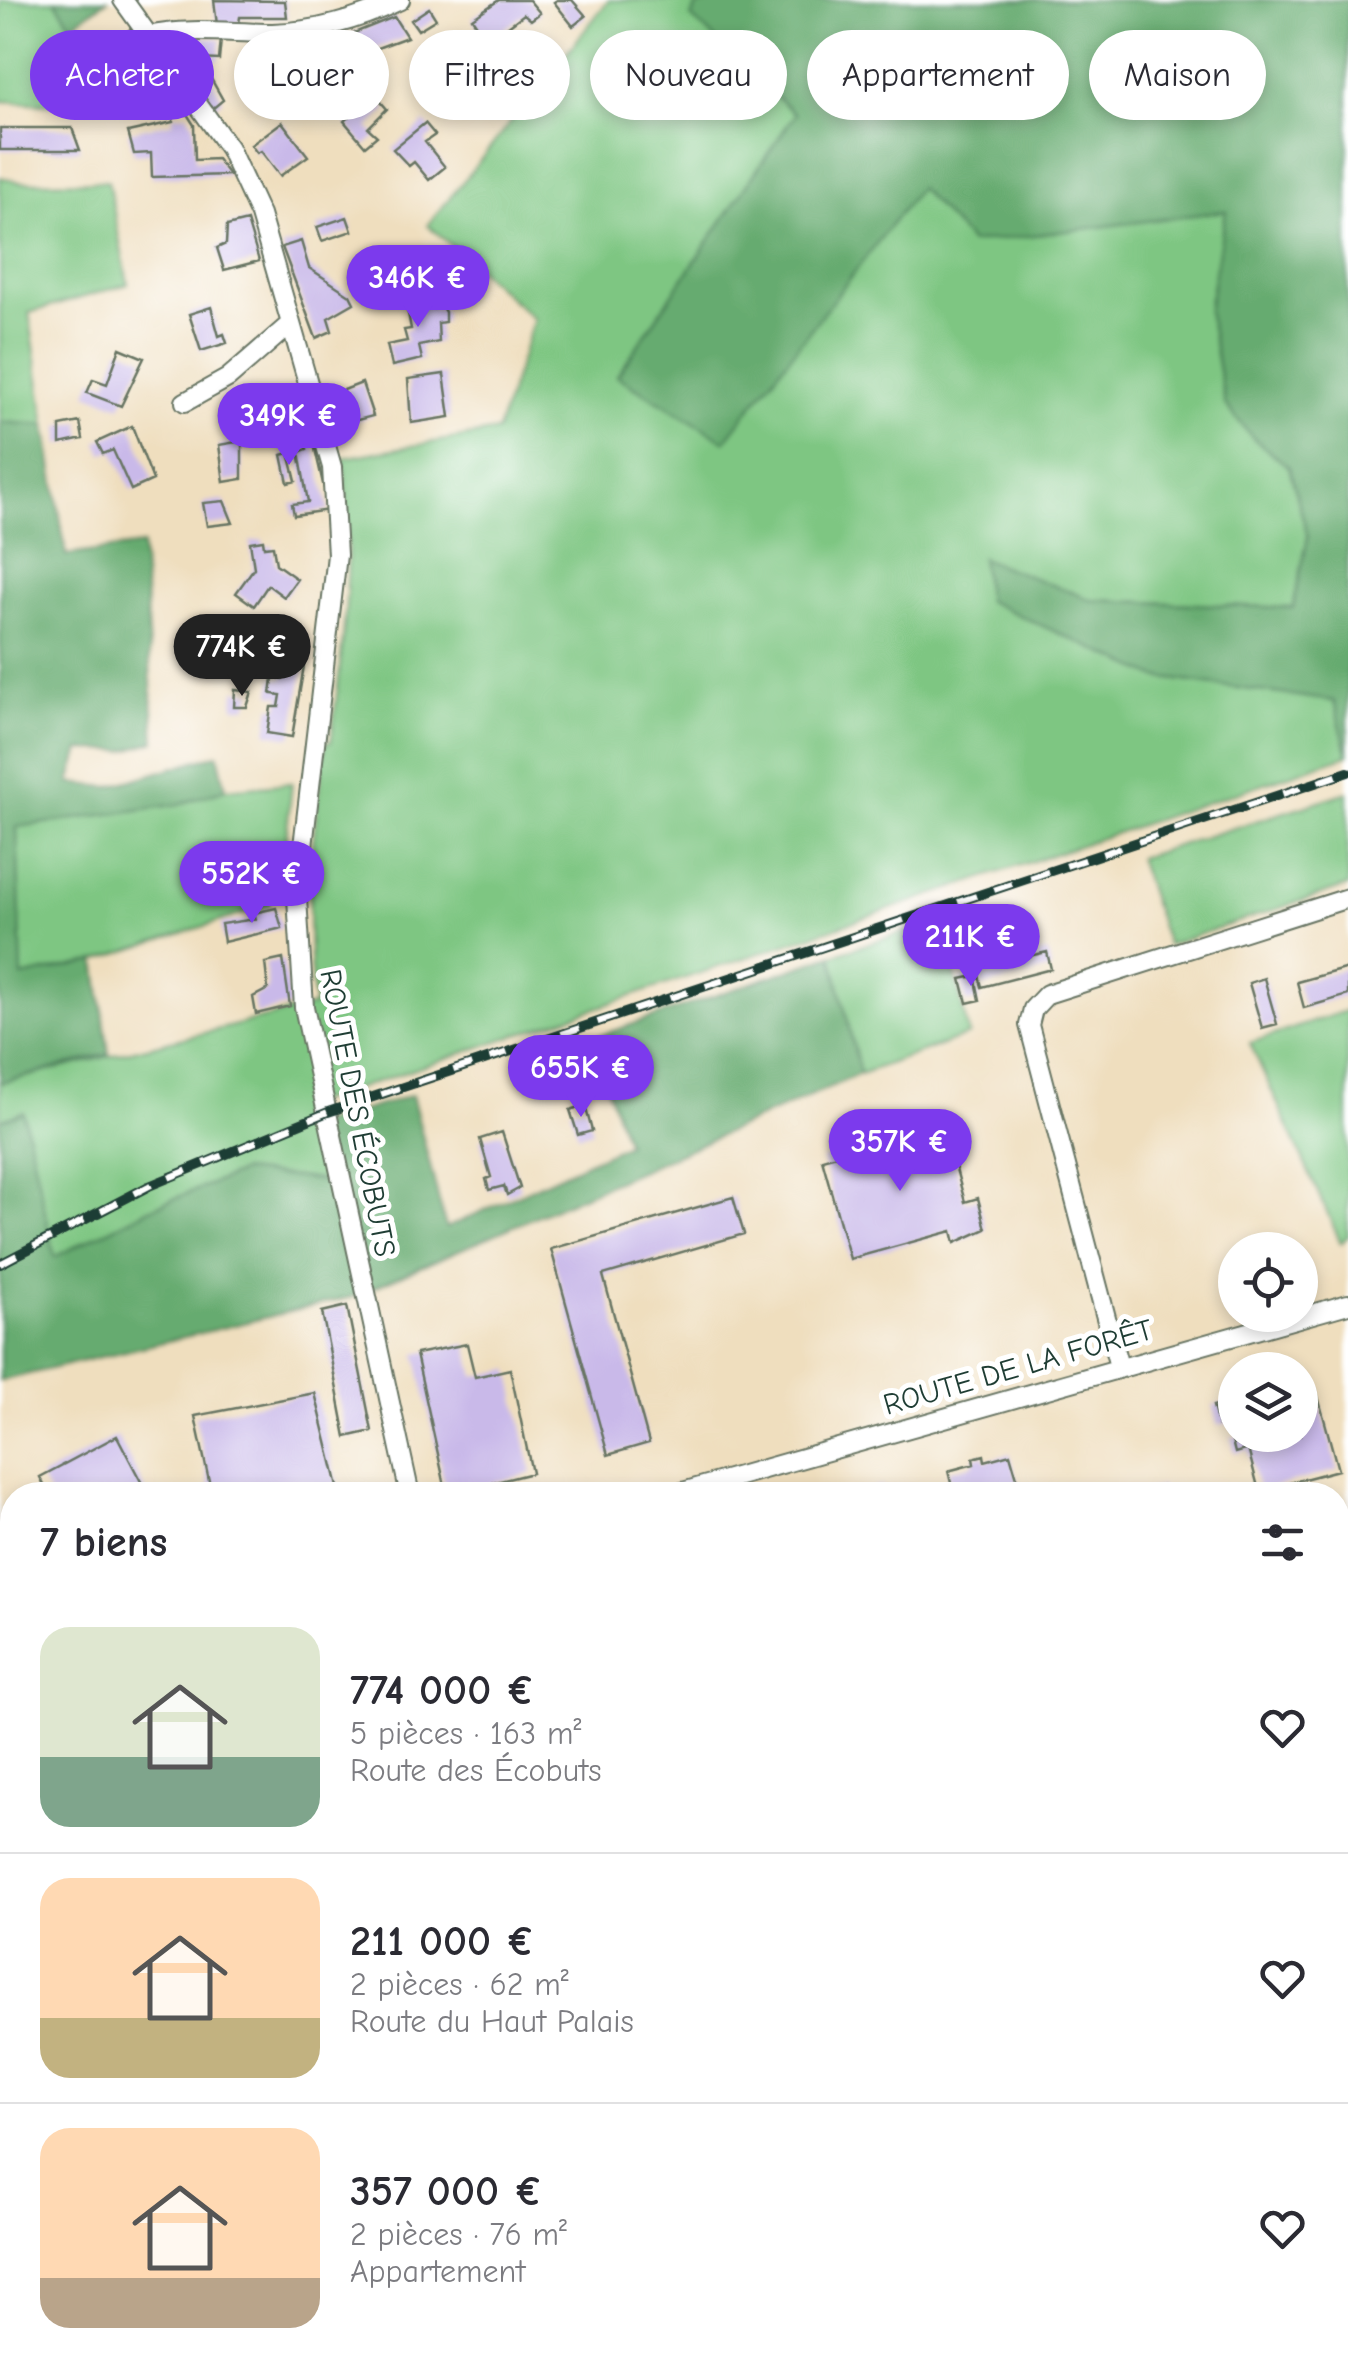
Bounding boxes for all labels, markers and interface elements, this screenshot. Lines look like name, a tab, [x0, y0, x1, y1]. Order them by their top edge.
chip: Acheter	[30, 30, 214, 120]
chip: Louer	[234, 30, 389, 120]
chip: Filtres	[409, 30, 570, 120]
chip: Nouveau	[590, 30, 787, 120]
chip: Appartement	[807, 30, 1069, 120]
chip: Maison	[1089, 30, 1266, 120]
pin: 346K €	[337, 245, 499, 330]
text: 346K €	[369, 259, 467, 296]
pin: 349K €	[208, 383, 370, 468]
text: 349K €	[240, 397, 338, 434]
pin: 774K €	[161, 614, 323, 699]
text: 774K €	[196, 628, 288, 665]
pin: 552K €	[171, 841, 333, 926]
text: 552K €	[201, 855, 303, 892]
pin: 211K €	[890, 904, 1052, 989]
text: 211K €	[925, 918, 1017, 955]
street label: ROUTE DES ÉCOBUTS	[312, 966, 403, 1260]
pin: 655K €	[500, 1035, 662, 1120]
text: 655K €	[530, 1049, 632, 1086]
pin: 357K €	[819, 1109, 981, 1194]
text: 357K €	[851, 1123, 949, 1160]
map controls	[1218, 1232, 1318, 1452]
button: locate	[1218, 1232, 1318, 1332]
street label: ROUTE DE LA FORÊT	[879, 1312, 1157, 1423]
button: layers	[1218, 1352, 1318, 1452]
icon: filters	[1255, 1515, 1310, 1570]
text: 7 biens	[40, 1518, 167, 1567]
text: 774 000 €	[350, 1666, 535, 1715]
icon: home	[120, 1667, 240, 1787]
icon: heart	[1255, 1700, 1310, 1755]
text: 5 pièces · 163 m²	[350, 1715, 581, 1752]
text: Route des Écobuts	[350, 1752, 602, 1789]
text: 211 000 €	[350, 1917, 535, 1966]
icon: home	[120, 1918, 240, 2038]
icon: heart	[1255, 1951, 1310, 2006]
text: 2 pièces · 62 m²	[350, 1966, 569, 2003]
text: Route du Haut Palais	[350, 2003, 634, 2040]
text: 357 000 €	[350, 2167, 543, 2216]
icon: home	[120, 2168, 240, 2288]
icon: heart	[1255, 2201, 1310, 2256]
text: 2 pièces · 76 m²	[350, 2216, 567, 2253]
text: Appartement	[350, 2253, 525, 2290]

